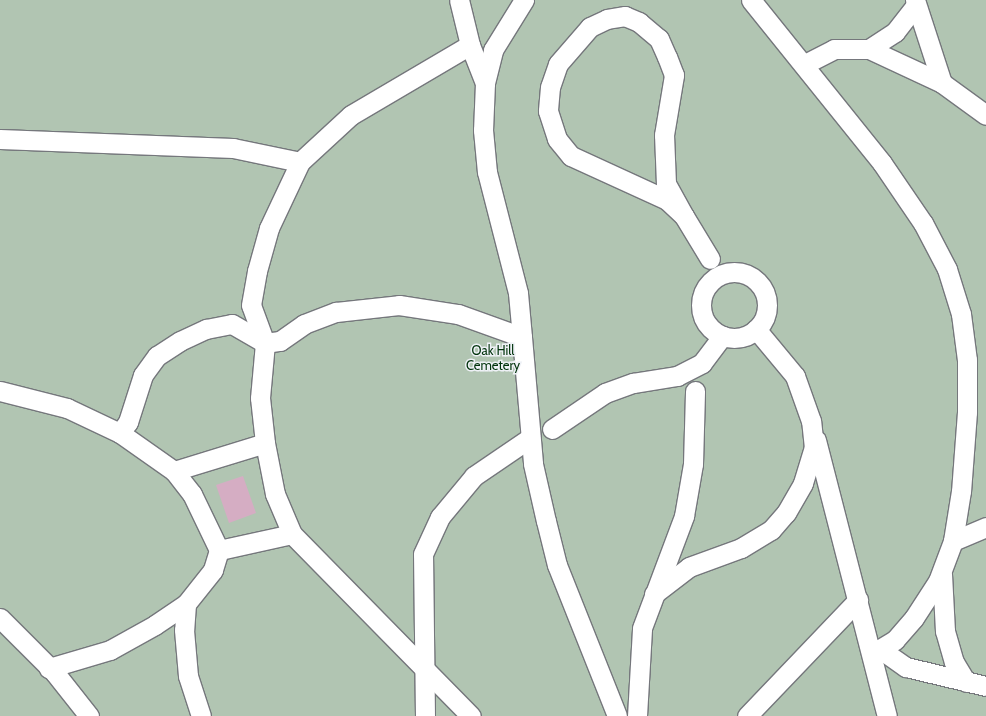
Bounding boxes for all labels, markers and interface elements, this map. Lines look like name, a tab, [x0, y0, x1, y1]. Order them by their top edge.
park label: Oak Hill Cemetery	[466, 343, 520, 374]

